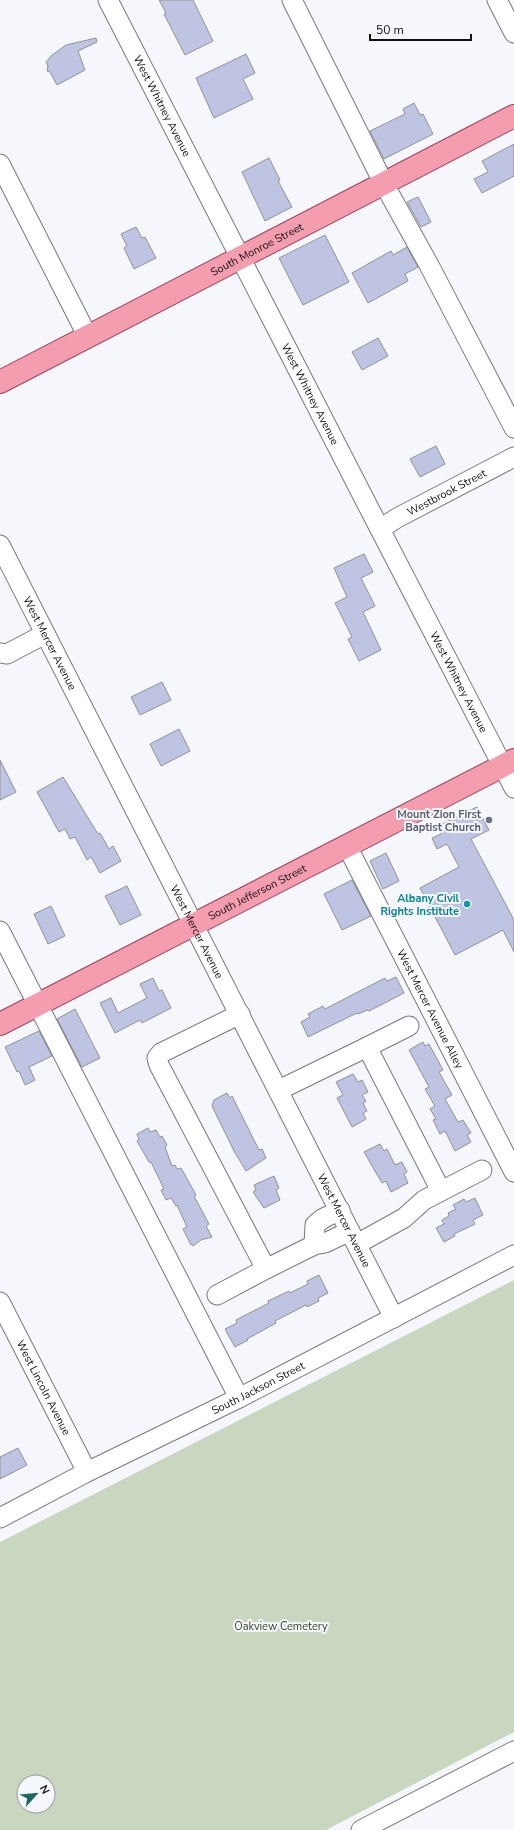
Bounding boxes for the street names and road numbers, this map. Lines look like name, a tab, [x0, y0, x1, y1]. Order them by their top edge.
street label: West Whitney Avenue	[130, 53, 195, 159]
street label: South Monroe Street	[208, 219, 306, 279]
street label: West Whitney Avenue	[278, 341, 343, 447]
street label: Westbrook Street	[404, 465, 489, 519]
street label: West Mercer Avenue	[20, 593, 80, 693]
street label: West Whitney Avenue	[427, 629, 492, 735]
street label: South Jefferson Street	[205, 860, 309, 923]
street label: West Mercer Avenue	[167, 882, 227, 981]
street label: West Mercer Avenue Alley	[394, 947, 467, 1071]
street label: West Mercer Avenue	[314, 1171, 374, 1270]
street label: West Lincoln Avenue	[13, 1337, 74, 1438]
street label: South Jackson Street	[209, 1358, 307, 1418]

